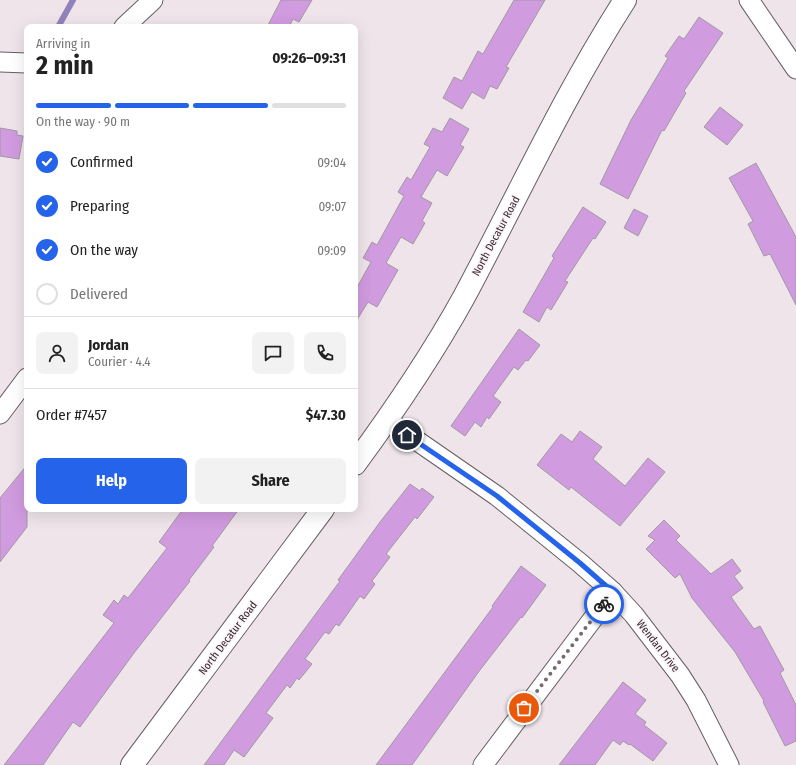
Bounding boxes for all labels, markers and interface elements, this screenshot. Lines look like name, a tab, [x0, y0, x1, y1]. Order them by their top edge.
text: Arriving in	[36, 36, 90, 51]
text: 09:26–09:31	[272, 49, 346, 67]
text: 2 min	[36, 50, 94, 81]
text: On the way · 90 m	[36, 114, 130, 129]
icon: check	[36, 151, 58, 173]
text: Confirmed	[70, 153, 133, 171]
text: 09:04	[317, 155, 346, 170]
street label: North Decatur Road	[469, 194, 523, 278]
icon: check	[36, 195, 58, 217]
text: Preparing	[70, 197, 129, 215]
text: 09:07	[318, 199, 346, 214]
icon: check	[36, 239, 58, 261]
text: On the way	[70, 241, 138, 259]
text: 09:09	[317, 243, 346, 258]
text: Delivered	[70, 285, 128, 303]
button: person	[36, 332, 78, 374]
button: chat	[252, 332, 294, 374]
button: phone	[304, 332, 346, 374]
text: Jordan	[88, 336, 129, 354]
text: Courier · 4.4	[88, 354, 151, 369]
text: Order #7457	[36, 406, 107, 424]
text: $47.30	[306, 406, 346, 424]
pin	[390, 418, 424, 452]
icon: home	[396, 424, 418, 446]
button: Help	[36, 458, 187, 504]
button: Share	[195, 458, 346, 504]
courier	[584, 584, 624, 624]
icon: bike	[593, 593, 615, 615]
street label: North Decatur Road	[196, 599, 260, 677]
street label: Wendan Drive	[634, 617, 682, 675]
pin	[507, 691, 541, 725]
icon: bag	[513, 697, 535, 719]

